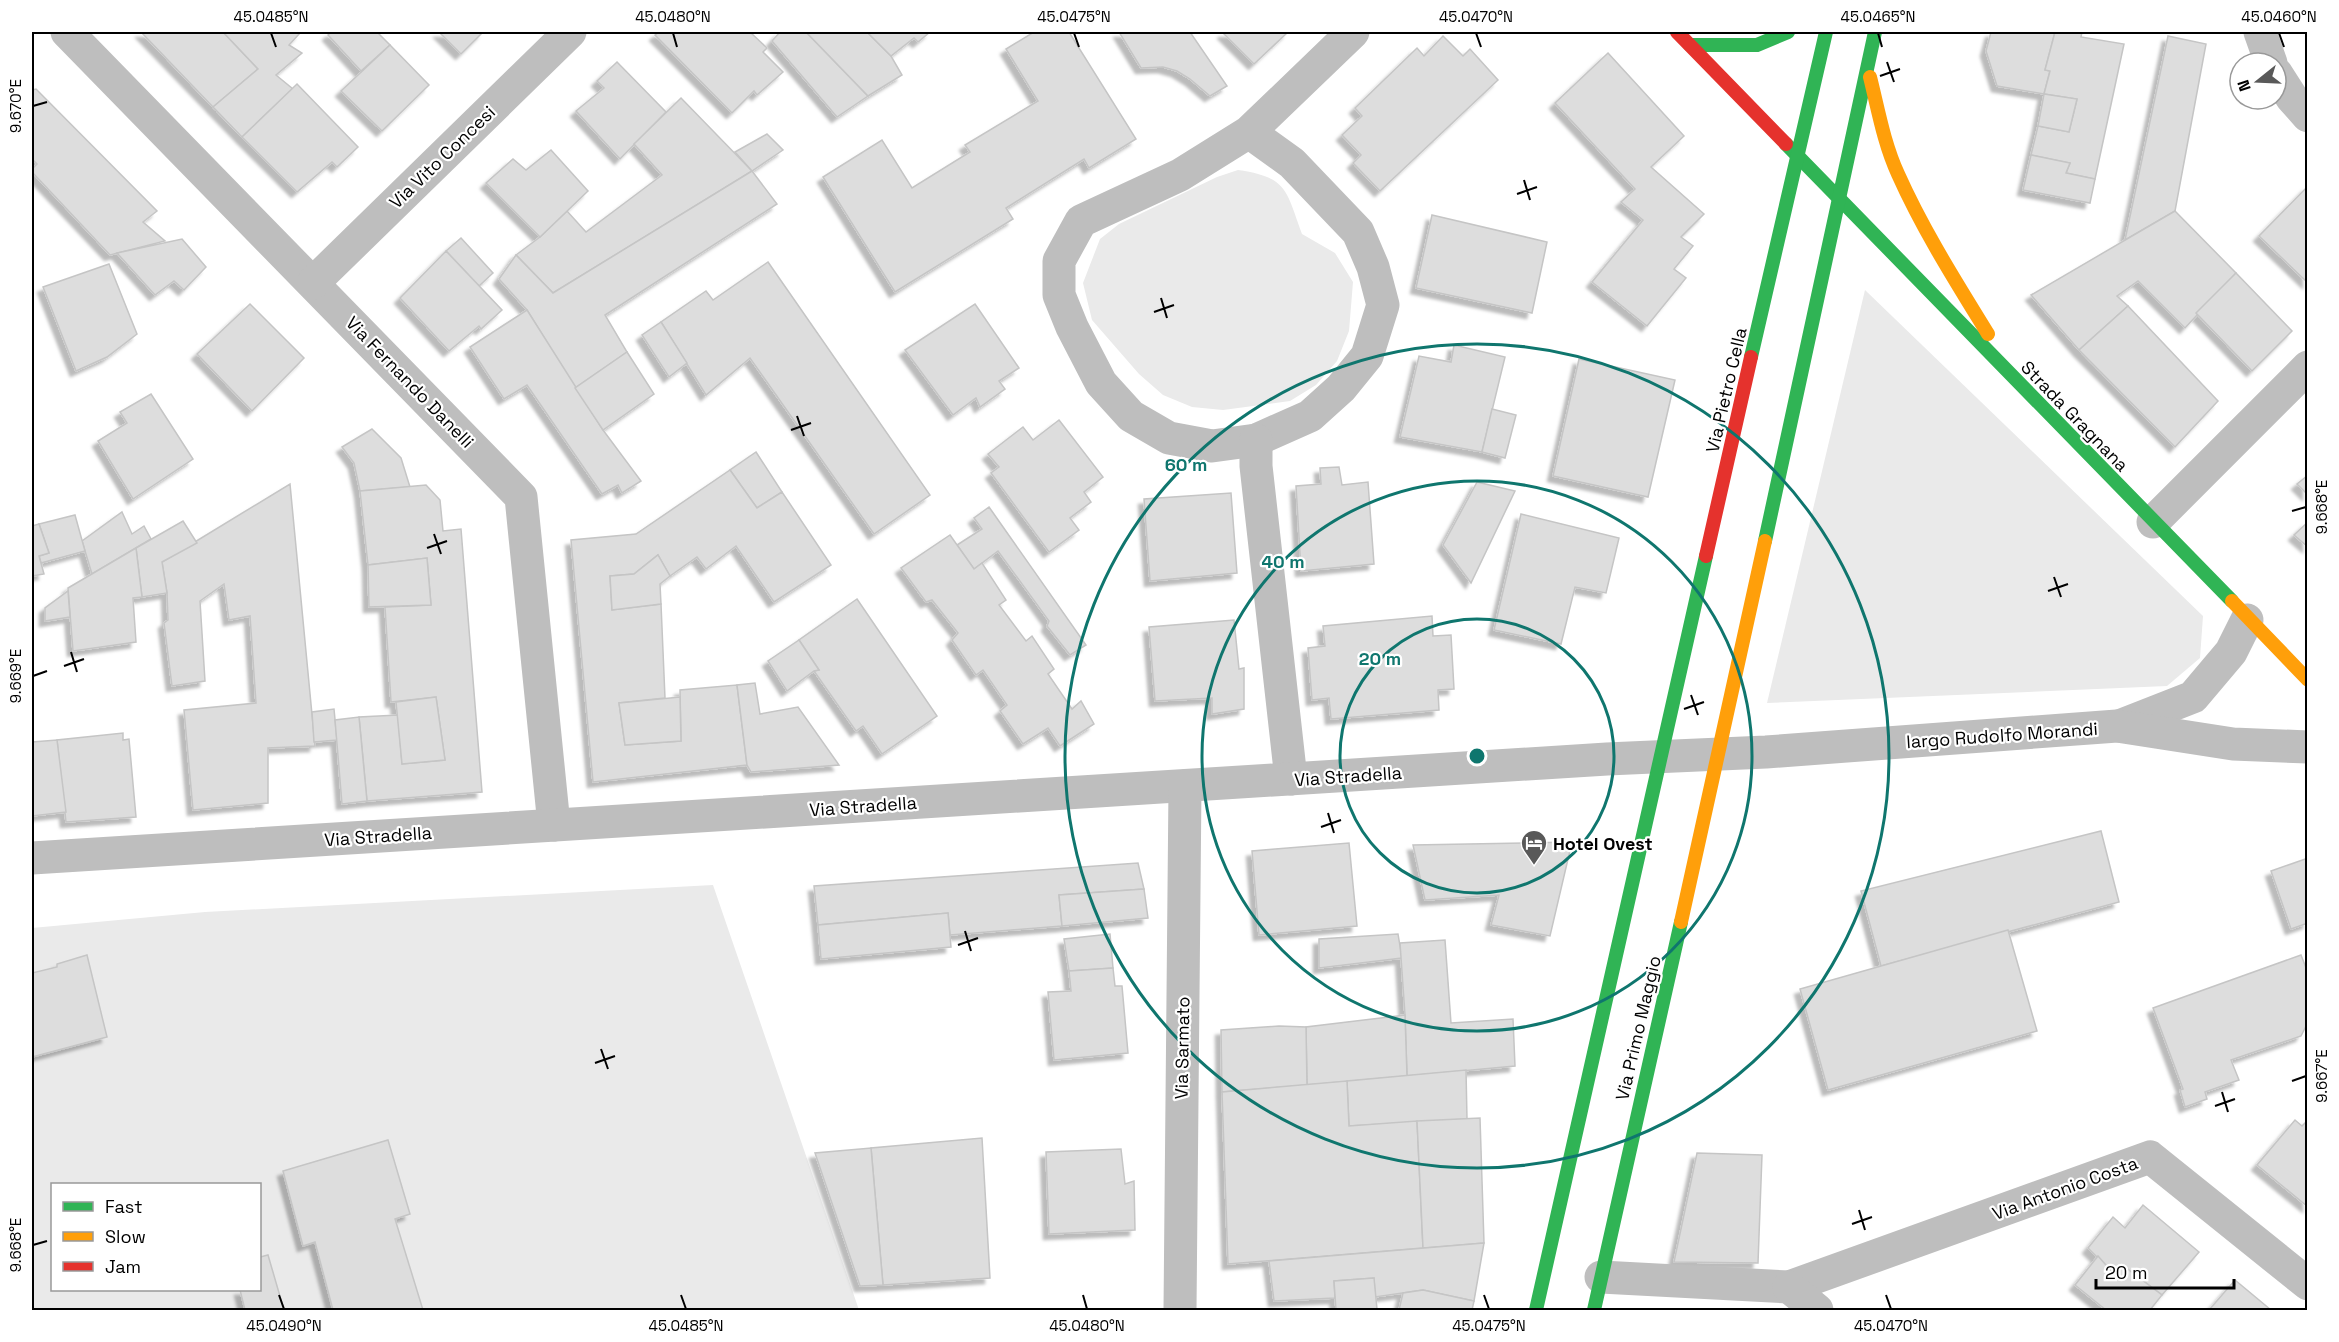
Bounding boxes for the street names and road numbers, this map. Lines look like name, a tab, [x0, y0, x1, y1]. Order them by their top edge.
street label: Via Vito Concesi	[384, 101, 500, 213]
street label: Via Fernando Danelli	[341, 311, 479, 453]
street label: Via Pietro Cella	[1700, 325, 1752, 455]
street label: Strada Gragnana	[2016, 356, 2134, 476]
street label: largo Rudolfo Morandi	[1905, 717, 2099, 753]
street label: Via Stradella	[1293, 761, 1403, 791]
street label: Via Stradella	[808, 791, 918, 821]
street label: Via Stradella	[323, 821, 433, 851]
street label: Via Primo Maggio	[1610, 953, 1666, 1103]
street label: Via Sarmato	[1170, 996, 1194, 1100]
street label: Via Antonio Costa	[1989, 1151, 2141, 1225]

